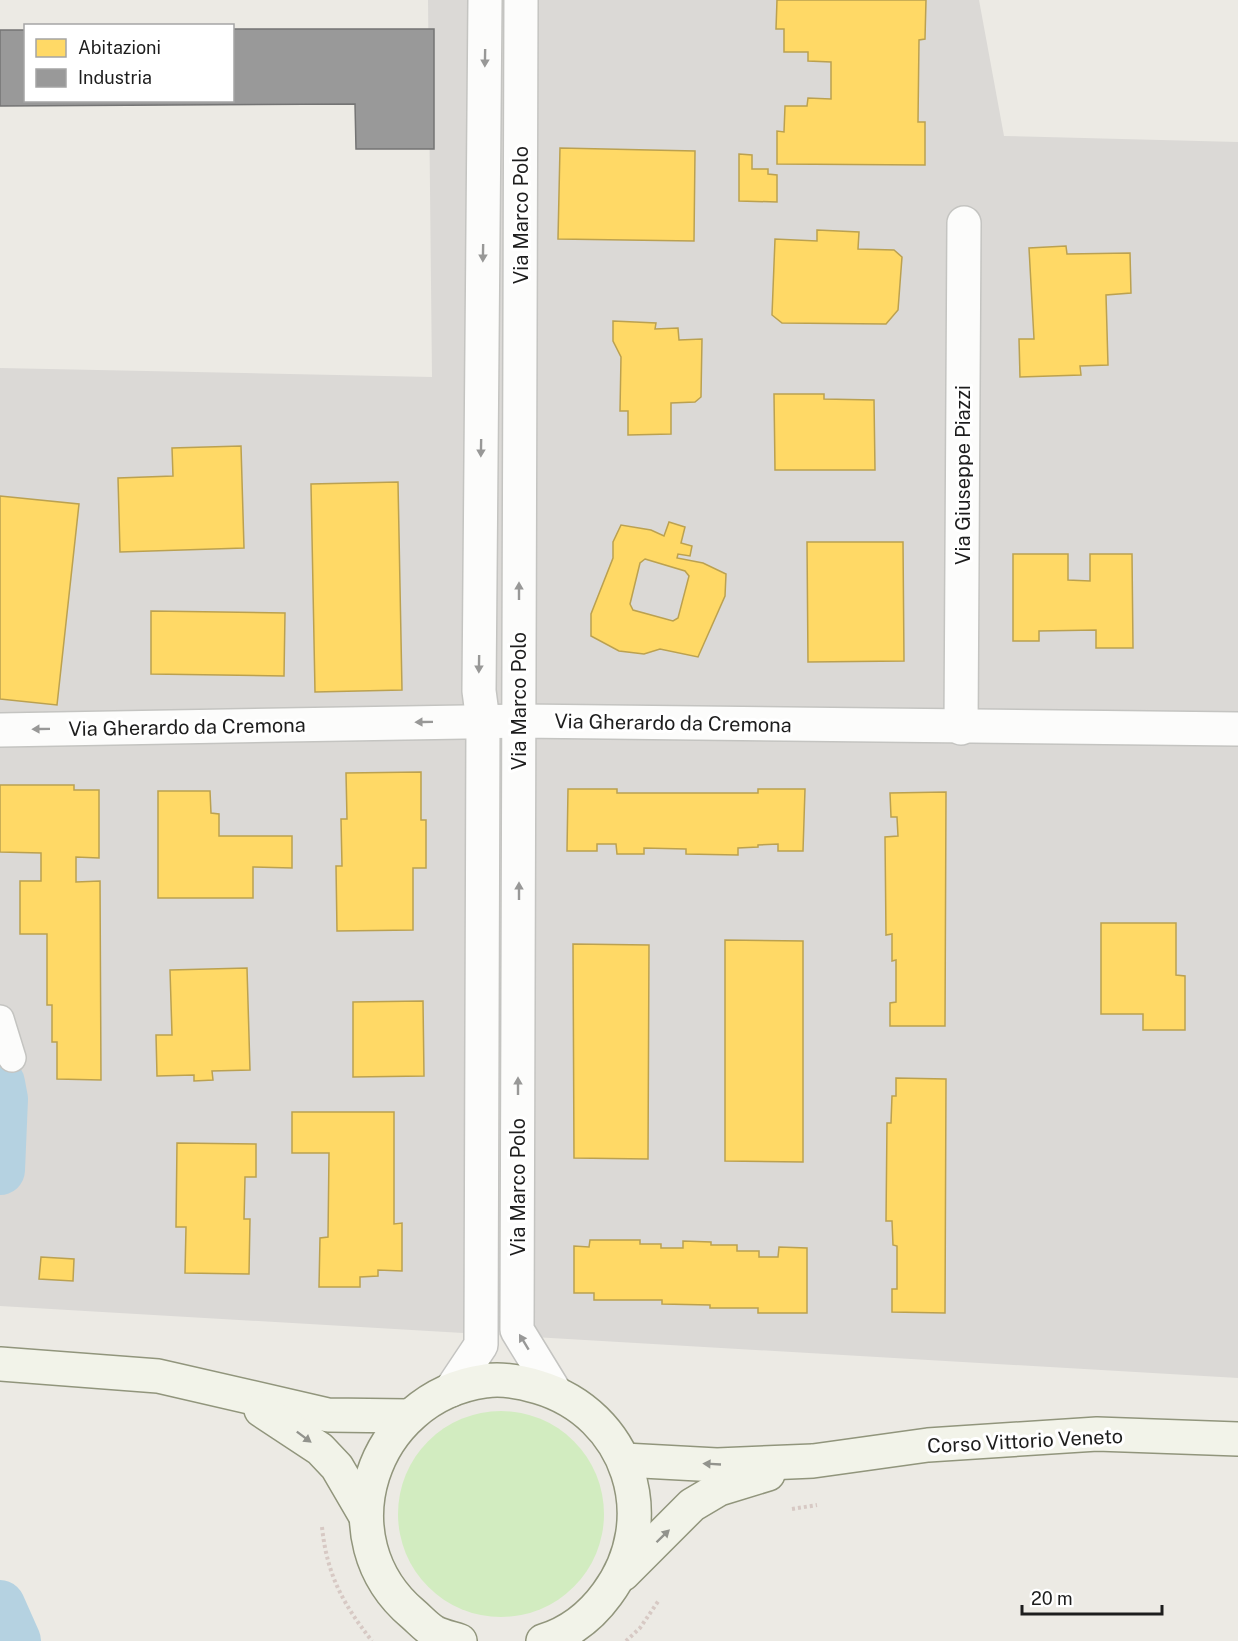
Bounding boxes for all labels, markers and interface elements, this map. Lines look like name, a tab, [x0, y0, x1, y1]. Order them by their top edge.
legend	[24, 24, 234, 102]
text: Abitazioni	[78, 37, 161, 58]
one-way arrow	[480, 49, 490, 68]
text: Industria	[78, 67, 152, 88]
street label: Via Marco Polo	[509, 146, 533, 284]
one-way arrow	[478, 244, 488, 263]
street label: Via Giuseppe Piazzi	[951, 385, 975, 565]
one-way arrow	[477, 439, 486, 458]
one-way arrow	[515, 581, 524, 600]
street label: Via Marco Polo	[507, 632, 531, 770]
one-way arrow	[475, 655, 484, 674]
street label: Via Gherardo da Cremona	[554, 709, 792, 737]
street label: Via Gherardo da Cremona	[68, 713, 306, 741]
one-way arrow	[415, 718, 434, 727]
one-way arrow	[31, 724, 50, 734]
one-way arrow	[514, 881, 524, 900]
one-way arrow	[513, 1076, 523, 1095]
street label: Via Marco Polo	[506, 1118, 530, 1256]
one-way arrow	[519, 1334, 530, 1350]
street label: Corso Vittorio Veneto	[927, 1424, 1123, 1458]
one-way arrow	[296, 1430, 311, 1442]
one-way arrow	[703, 1460, 722, 1469]
one-way arrow	[656, 1529, 671, 1543]
scale bar	[1022, 1578, 1162, 1616]
text: 20 m	[1031, 1588, 1073, 1609]

